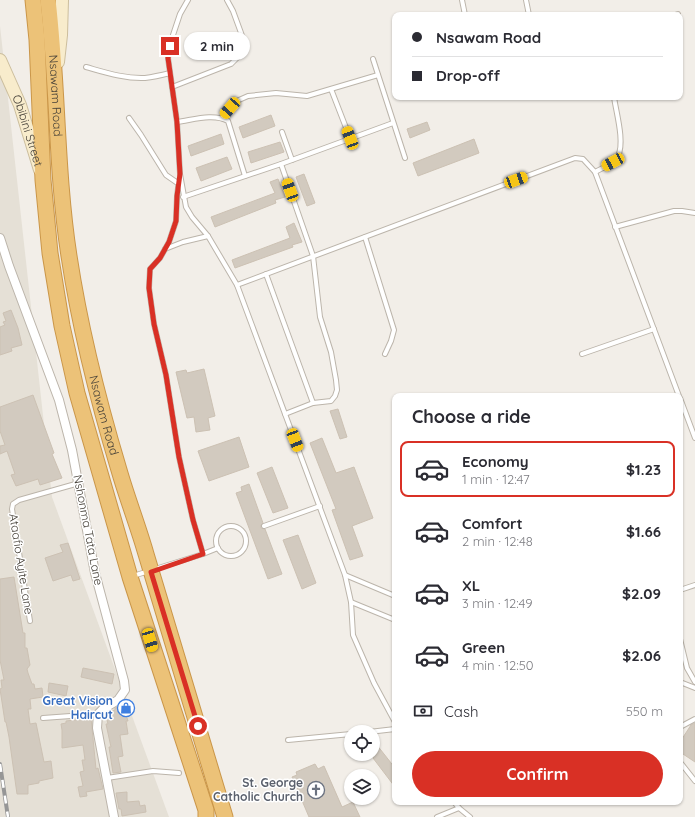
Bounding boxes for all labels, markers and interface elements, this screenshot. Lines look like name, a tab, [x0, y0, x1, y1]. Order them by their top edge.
text: Nsawam Road	[436, 28, 541, 47]
callout: 2 min	[184, 32, 250, 60]
route end	[161, 37, 179, 55]
text: 2 min	[200, 38, 234, 54]
street label: Nsawam Road	[46, 54, 66, 137]
text: Drop-off	[436, 66, 500, 85]
street label: Obibini Street	[9, 92, 46, 168]
car	[218, 95, 242, 121]
car	[340, 125, 360, 151]
car	[600, 151, 626, 173]
car	[503, 170, 529, 190]
car	[280, 177, 300, 203]
street label: Nsawam Road	[86, 374, 122, 457]
text: Choose a ride	[412, 405, 531, 428]
car	[285, 427, 305, 453]
icon: car	[414, 451, 450, 487]
text: Economy	[462, 452, 529, 471]
text: $1.23	[626, 460, 661, 479]
text: 1 min · 12:47	[462, 471, 530, 487]
street label: Nshonma Tata Lane	[70, 473, 107, 587]
street label: Ataafio Ayite Lane	[6, 512, 37, 616]
icon: car	[414, 513, 450, 549]
text: Comfort	[462, 514, 523, 533]
text: $1.66	[626, 522, 661, 541]
text: 2 min · 12:48	[462, 533, 533, 549]
icon: car	[414, 575, 450, 611]
text: XL	[462, 576, 480, 595]
text: $2.09	[622, 584, 661, 603]
text: 3 min · 12:49	[462, 595, 532, 611]
car	[141, 627, 159, 653]
icon: car	[414, 637, 450, 673]
text: Green	[462, 638, 505, 657]
text: $2.06	[622, 646, 661, 665]
text: 4 min · 12:50	[462, 657, 533, 673]
place label: Great Vision Haircut	[43, 693, 113, 722]
shop icon: Great Vision Haircut	[116, 698, 136, 718]
icon: cash	[412, 700, 434, 722]
text: Cash	[444, 702, 478, 721]
text: 550 m	[626, 703, 663, 719]
route start	[189, 717, 207, 735]
map controls	[344, 725, 380, 805]
button: locate	[344, 725, 380, 761]
button: Confirm	[412, 751, 663, 797]
button: layers	[344, 769, 380, 805]
place label: St. George Catholic Church	[213, 775, 303, 804]
church icon: St. George Catholic Church	[306, 780, 326, 800]

